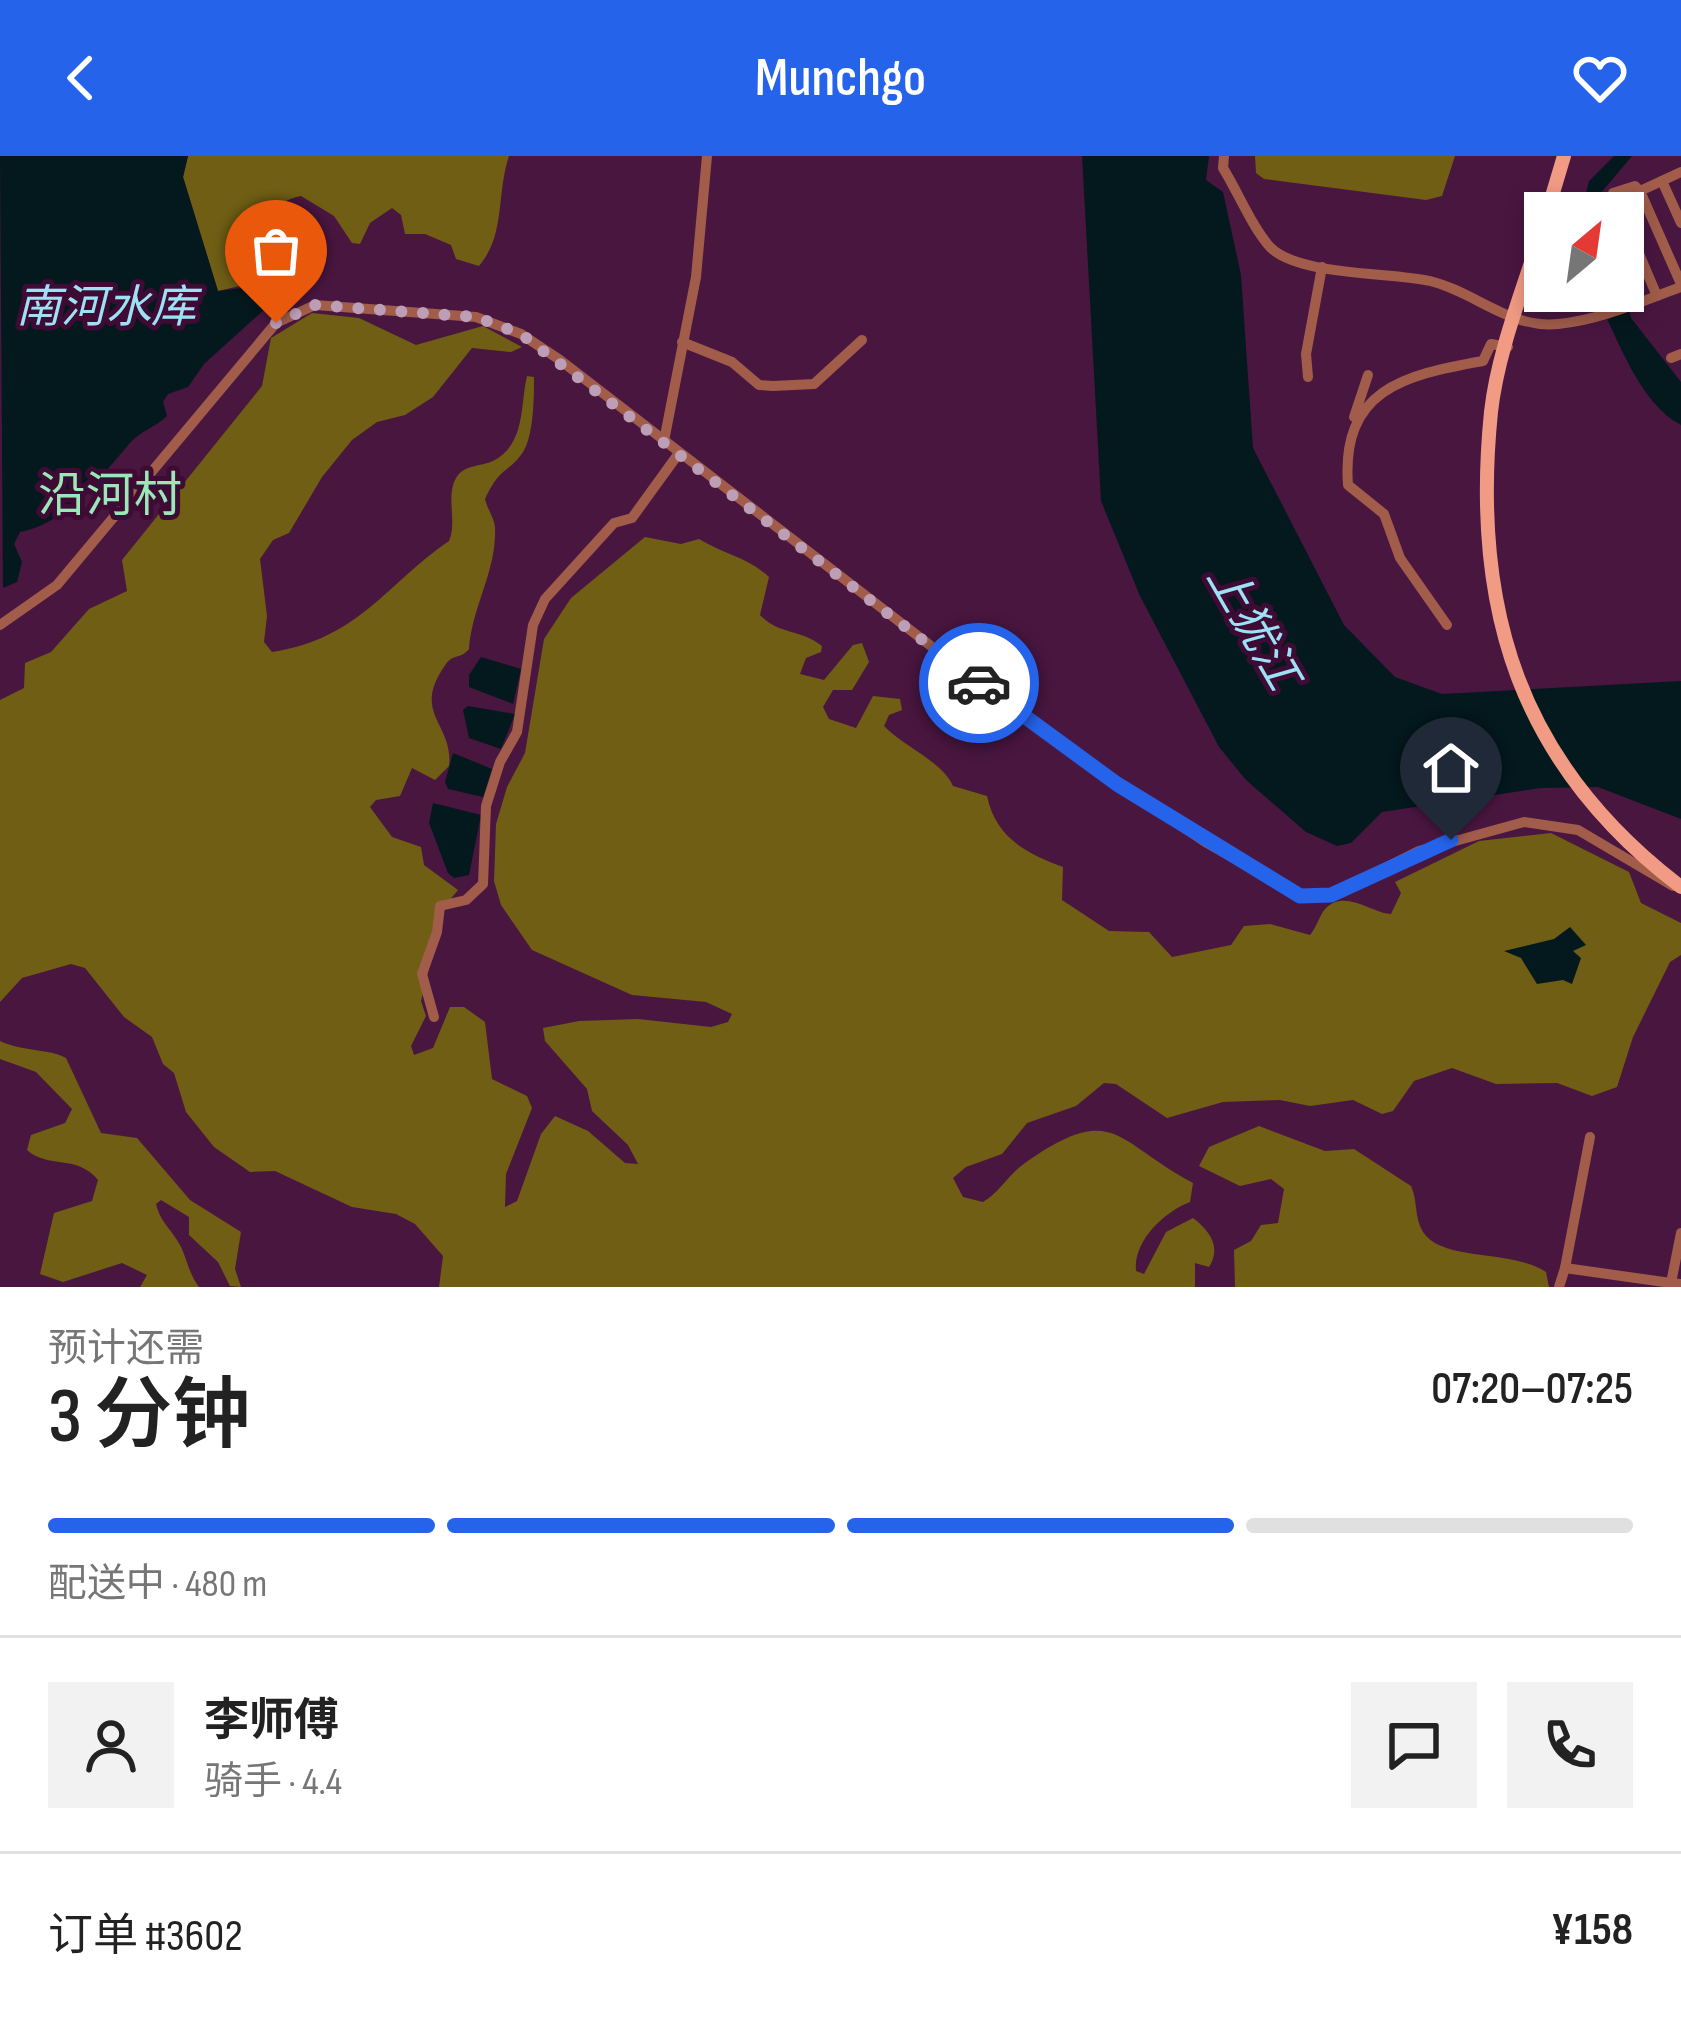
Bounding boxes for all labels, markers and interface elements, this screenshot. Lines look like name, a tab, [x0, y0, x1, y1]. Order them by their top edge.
icon: back	[48, 45, 114, 111]
icon: heart	[1567, 45, 1633, 111]
text: Munchgo	[755, 46, 926, 111]
north arrow	[1524, 192, 1644, 312]
map controls	[1524, 192, 1644, 312]
pin	[225, 200, 327, 323]
icon: bag	[243, 218, 309, 284]
water label: 南河水库	[16, 281, 203, 336]
district label: 沿河村	[38, 468, 182, 525]
water label: 上犹江	[1194, 555, 1312, 704]
courier	[919, 623, 1039, 743]
icon: car	[946, 650, 1012, 716]
pin	[1400, 717, 1502, 840]
icon: home	[1418, 735, 1484, 801]
text: 预计还需	[48, 1326, 204, 1373]
text: 07:20–07:25	[1431, 1362, 1633, 1417]
text: 3 分钟	[48, 1371, 250, 1464]
text: 配送中 · 480 m	[48, 1561, 267, 1608]
button: person	[48, 1682, 174, 1808]
button: chat	[1351, 1682, 1477, 1808]
button: phone	[1507, 1682, 1633, 1808]
text: 李师傅	[204, 1694, 339, 1749]
text: 骑手 · 4.4	[204, 1759, 342, 1806]
text: ¥158	[1551, 1903, 1633, 1958]
text: 订单 #3602	[48, 1909, 243, 1964]

